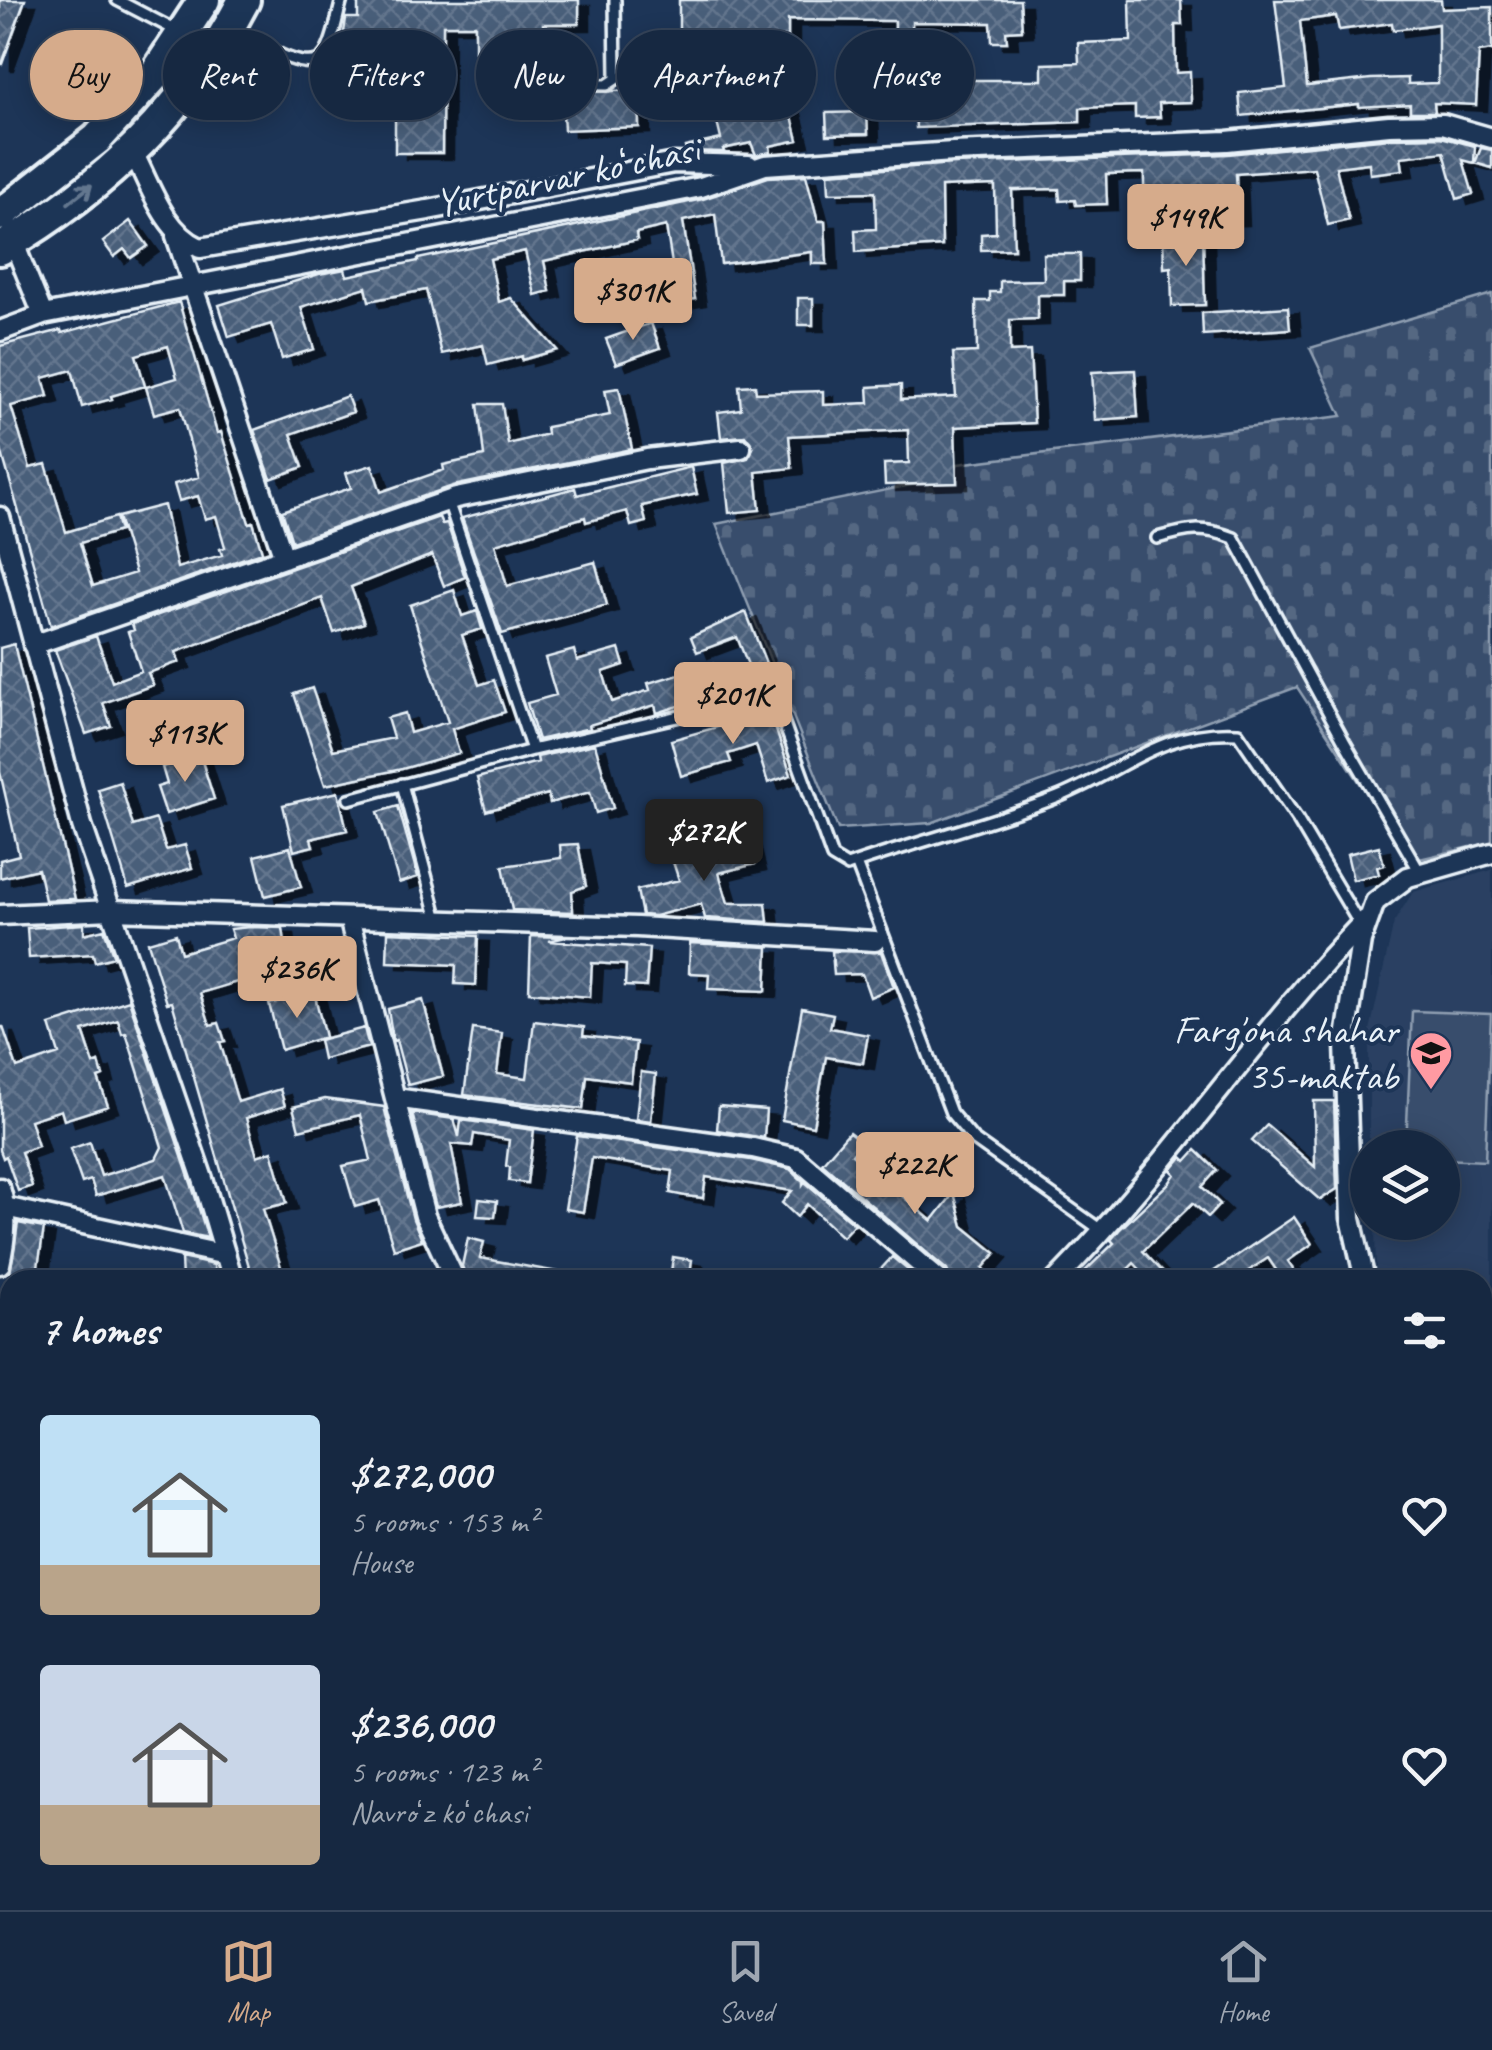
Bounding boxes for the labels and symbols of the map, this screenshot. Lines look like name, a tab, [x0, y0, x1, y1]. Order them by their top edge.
street label: Yurtparvar koʻchasi	[431, 123, 708, 228]
one-way arrow	[66, 183, 93, 204]
pin: $149K	[1116, 184, 1256, 269]
pin: $301K	[563, 258, 703, 343]
pin: $201K	[663, 662, 803, 747]
pin: $113K	[115, 700, 255, 785]
pin: $272K	[634, 799, 774, 884]
pin: $236K	[227, 936, 367, 1021]
place label: Farg'ona shahar 35-maktab	[1174, 1005, 1401, 1101]
school or university icon: Farg'ona shahar 35-maktab	[1408, 1030, 1454, 1091]
pin: $222K	[845, 1132, 985, 1217]

